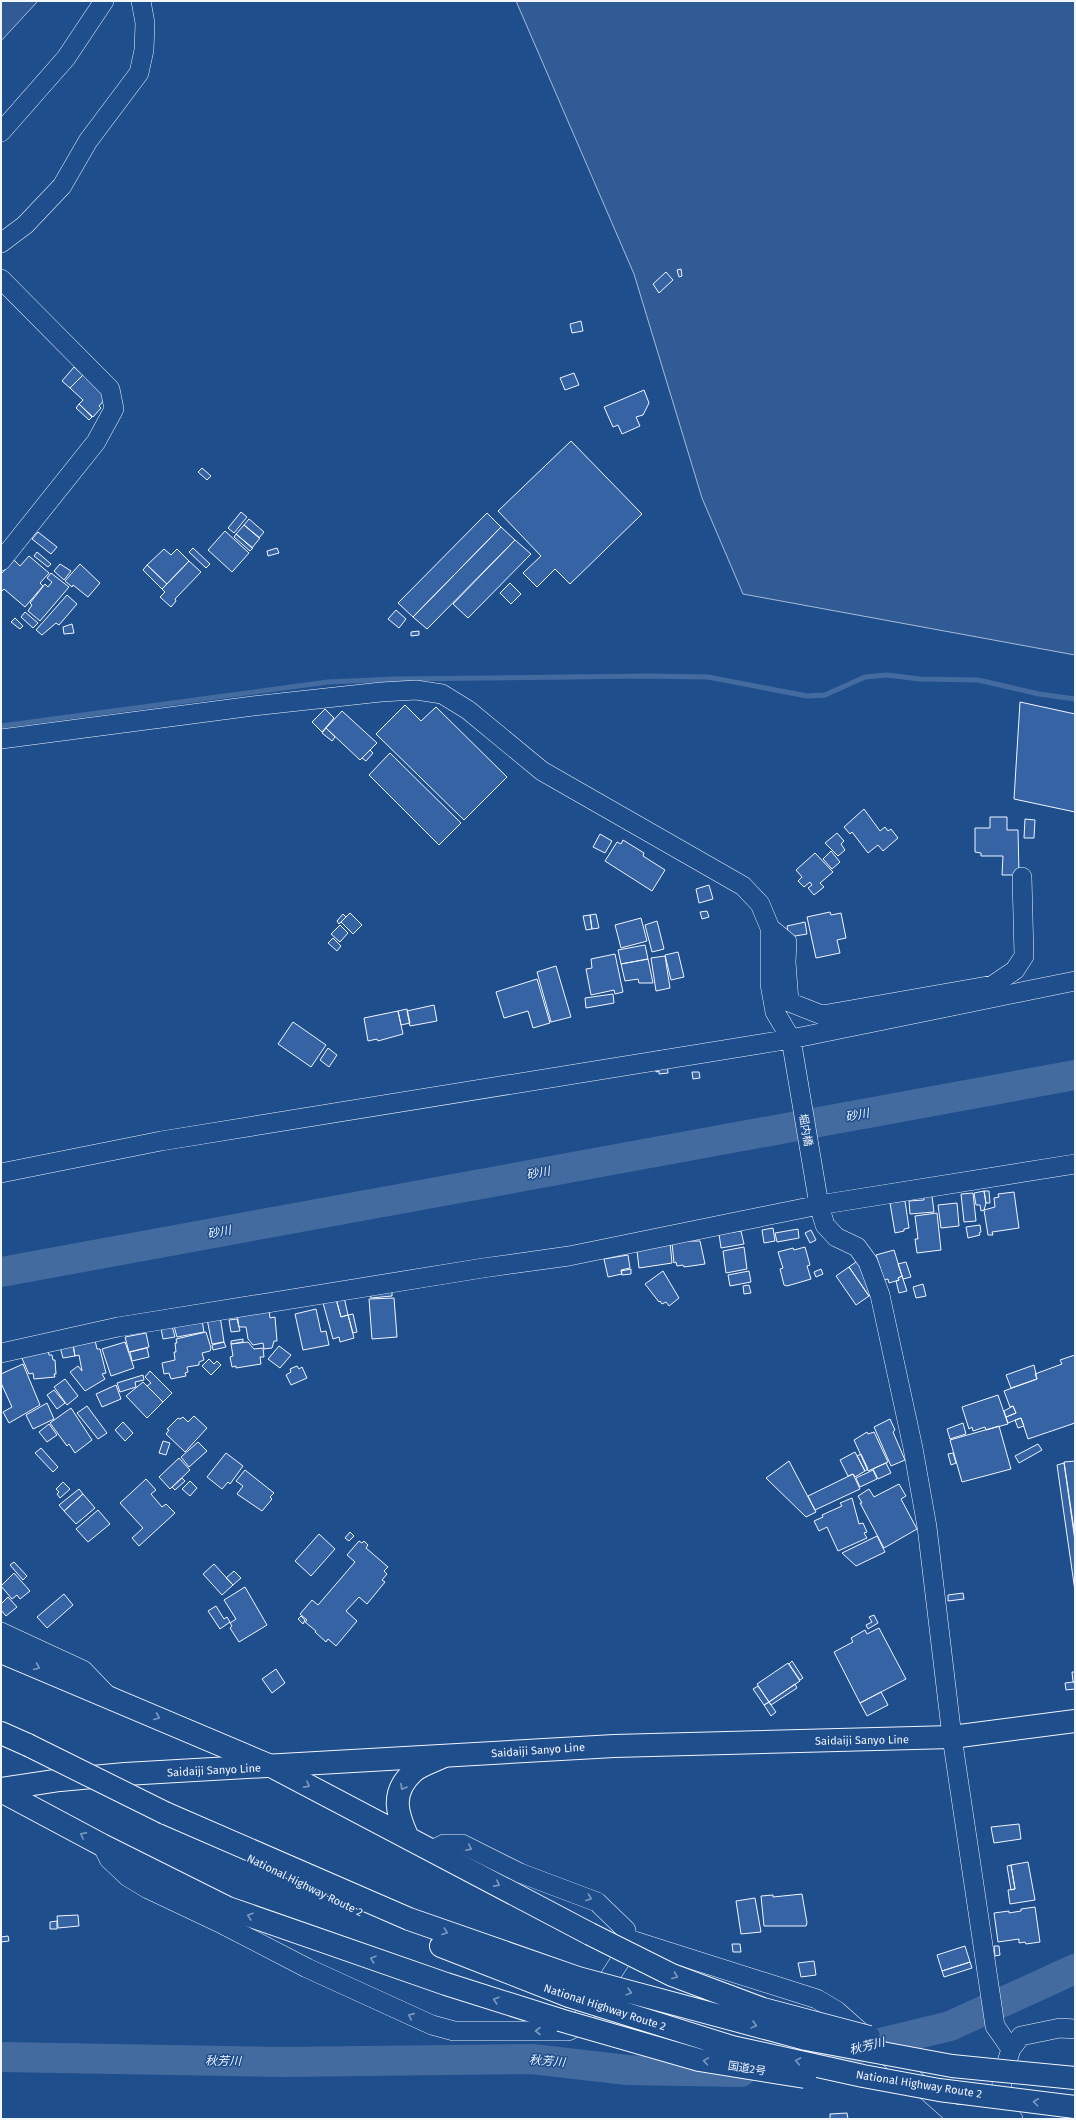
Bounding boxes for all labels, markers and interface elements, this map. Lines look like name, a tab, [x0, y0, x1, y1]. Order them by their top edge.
water label: 砂川	[844, 1106, 872, 1124]
street label: 堀内橋	[796, 1113, 815, 1147]
water label: 砂川	[525, 1164, 553, 1182]
water label: 砂川	[206, 1223, 234, 1241]
one-way arrow	[33, 1662, 40, 1670]
one-way arrow	[153, 1712, 161, 1720]
street label: Saidaiji Sanyo Line	[815, 1733, 909, 1748]
street label: Saidaiji Sanyo Line	[491, 1741, 585, 1760]
street label: Saidaiji Sanyo Line	[167, 1762, 261, 1779]
one-way arrow	[303, 1780, 311, 1788]
one-way arrow	[400, 1783, 407, 1790]
one-way arrow	[80, 1832, 87, 1840]
one-way arrow	[465, 1843, 472, 1851]
street label: National Highway Route 2	[245, 1852, 365, 1919]
one-way arrow	[493, 1880, 500, 1887]
one-way arrow	[585, 1894, 592, 1902]
one-way arrow	[247, 1912, 254, 1920]
one-way arrow	[442, 1928, 449, 1936]
one-way arrow	[369, 1955, 376, 1963]
one-way arrow	[671, 1972, 678, 1980]
street label: National Highway Route 2	[542, 1982, 668, 2033]
one-way arrow	[625, 1988, 632, 1996]
one-way arrow	[493, 1996, 500, 2005]
one-way arrow	[407, 2013, 415, 2021]
one-way arrow	[751, 2021, 758, 2029]
one-way arrow	[535, 2027, 541, 2035]
water label: 秋芳川	[848, 2034, 888, 2057]
water label: 秋芳川	[528, 2052, 568, 2070]
water label: 秋芳川	[205, 2054, 243, 2068]
one-way arrow	[703, 2057, 709, 2066]
one-way arrow	[795, 2058, 801, 2066]
street label: 国道2号	[727, 2059, 767, 2078]
street label: National Highway Route 2	[855, 2068, 983, 2101]
one-way arrow	[1033, 2098, 1039, 2107]

